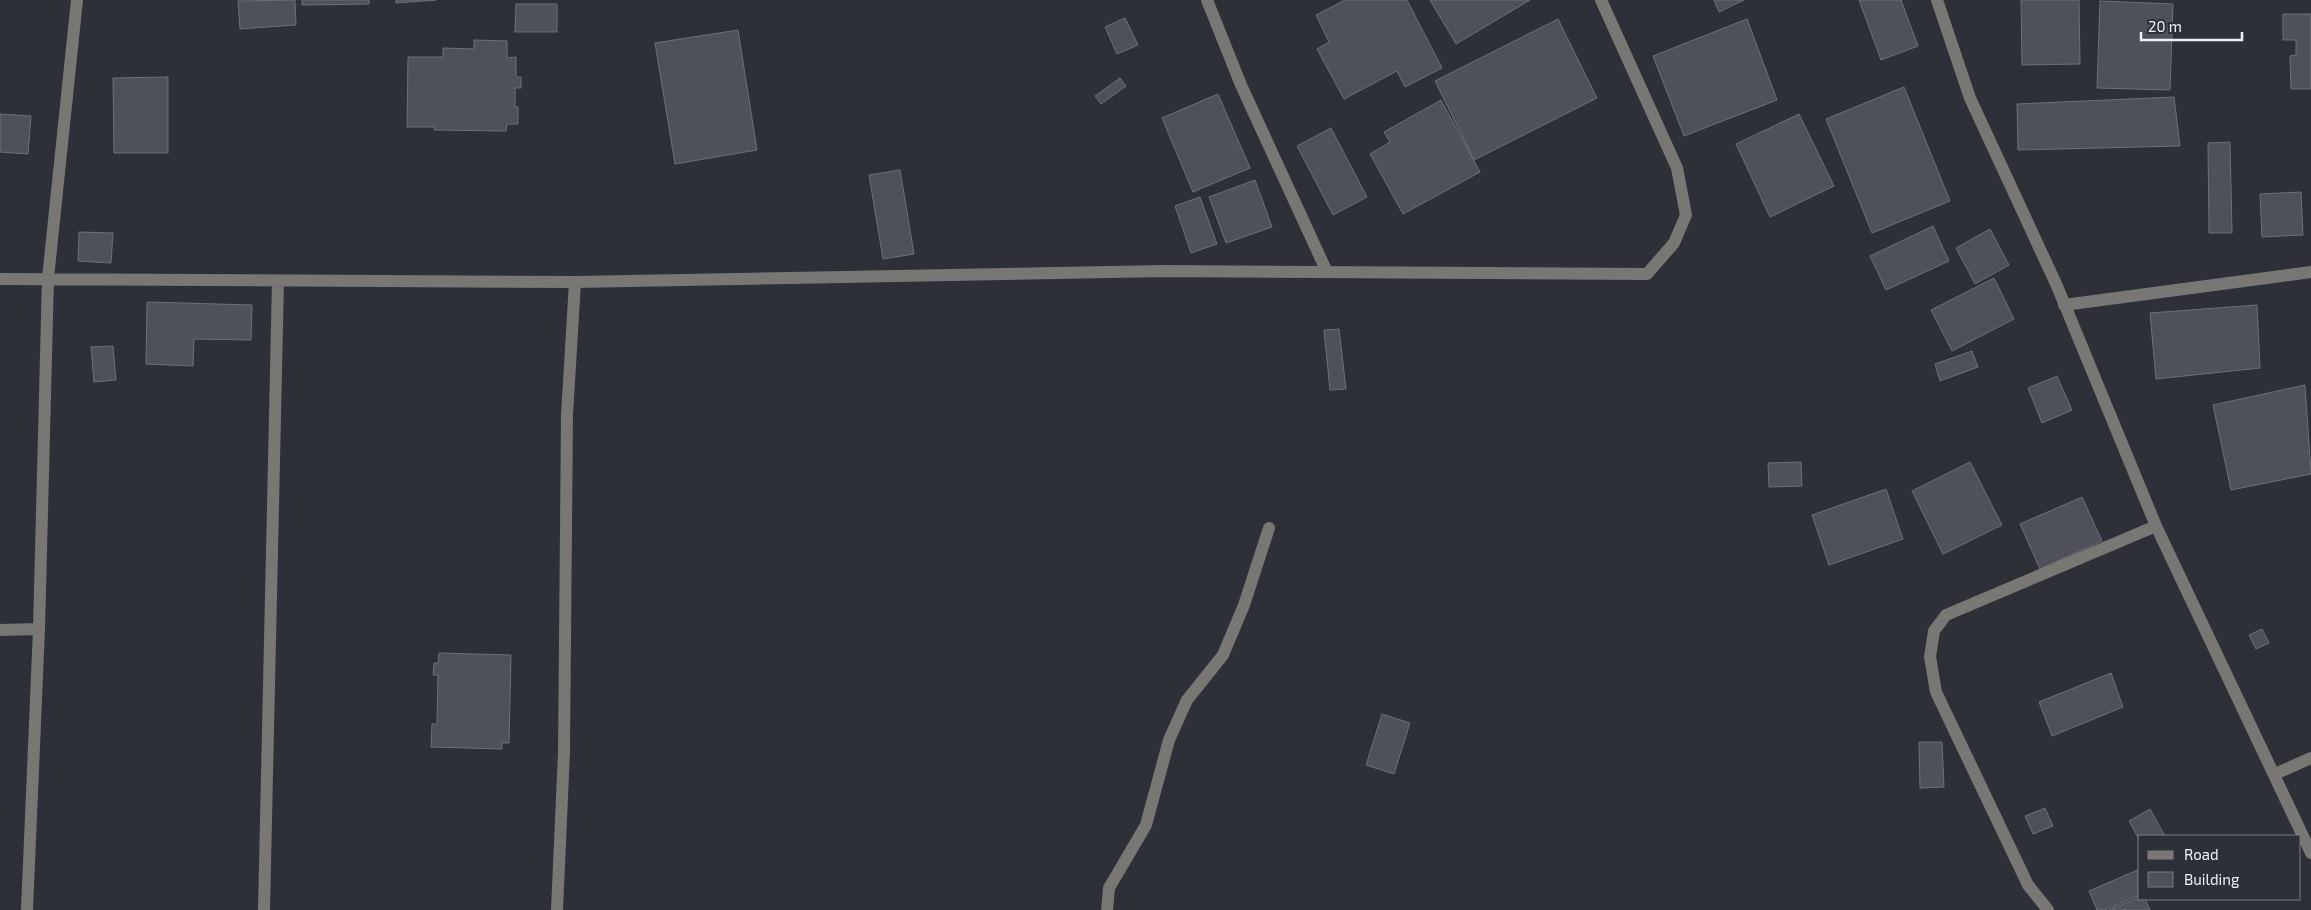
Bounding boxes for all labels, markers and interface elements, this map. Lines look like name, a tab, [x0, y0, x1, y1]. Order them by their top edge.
scale bar	[2141, 10, 2242, 42]
text: 20 m	[2148, 17, 2182, 35]
legend	[2138, 835, 2301, 900]
text: Road	[2184, 845, 2219, 863]
text: Building	[2184, 870, 2240, 888]

